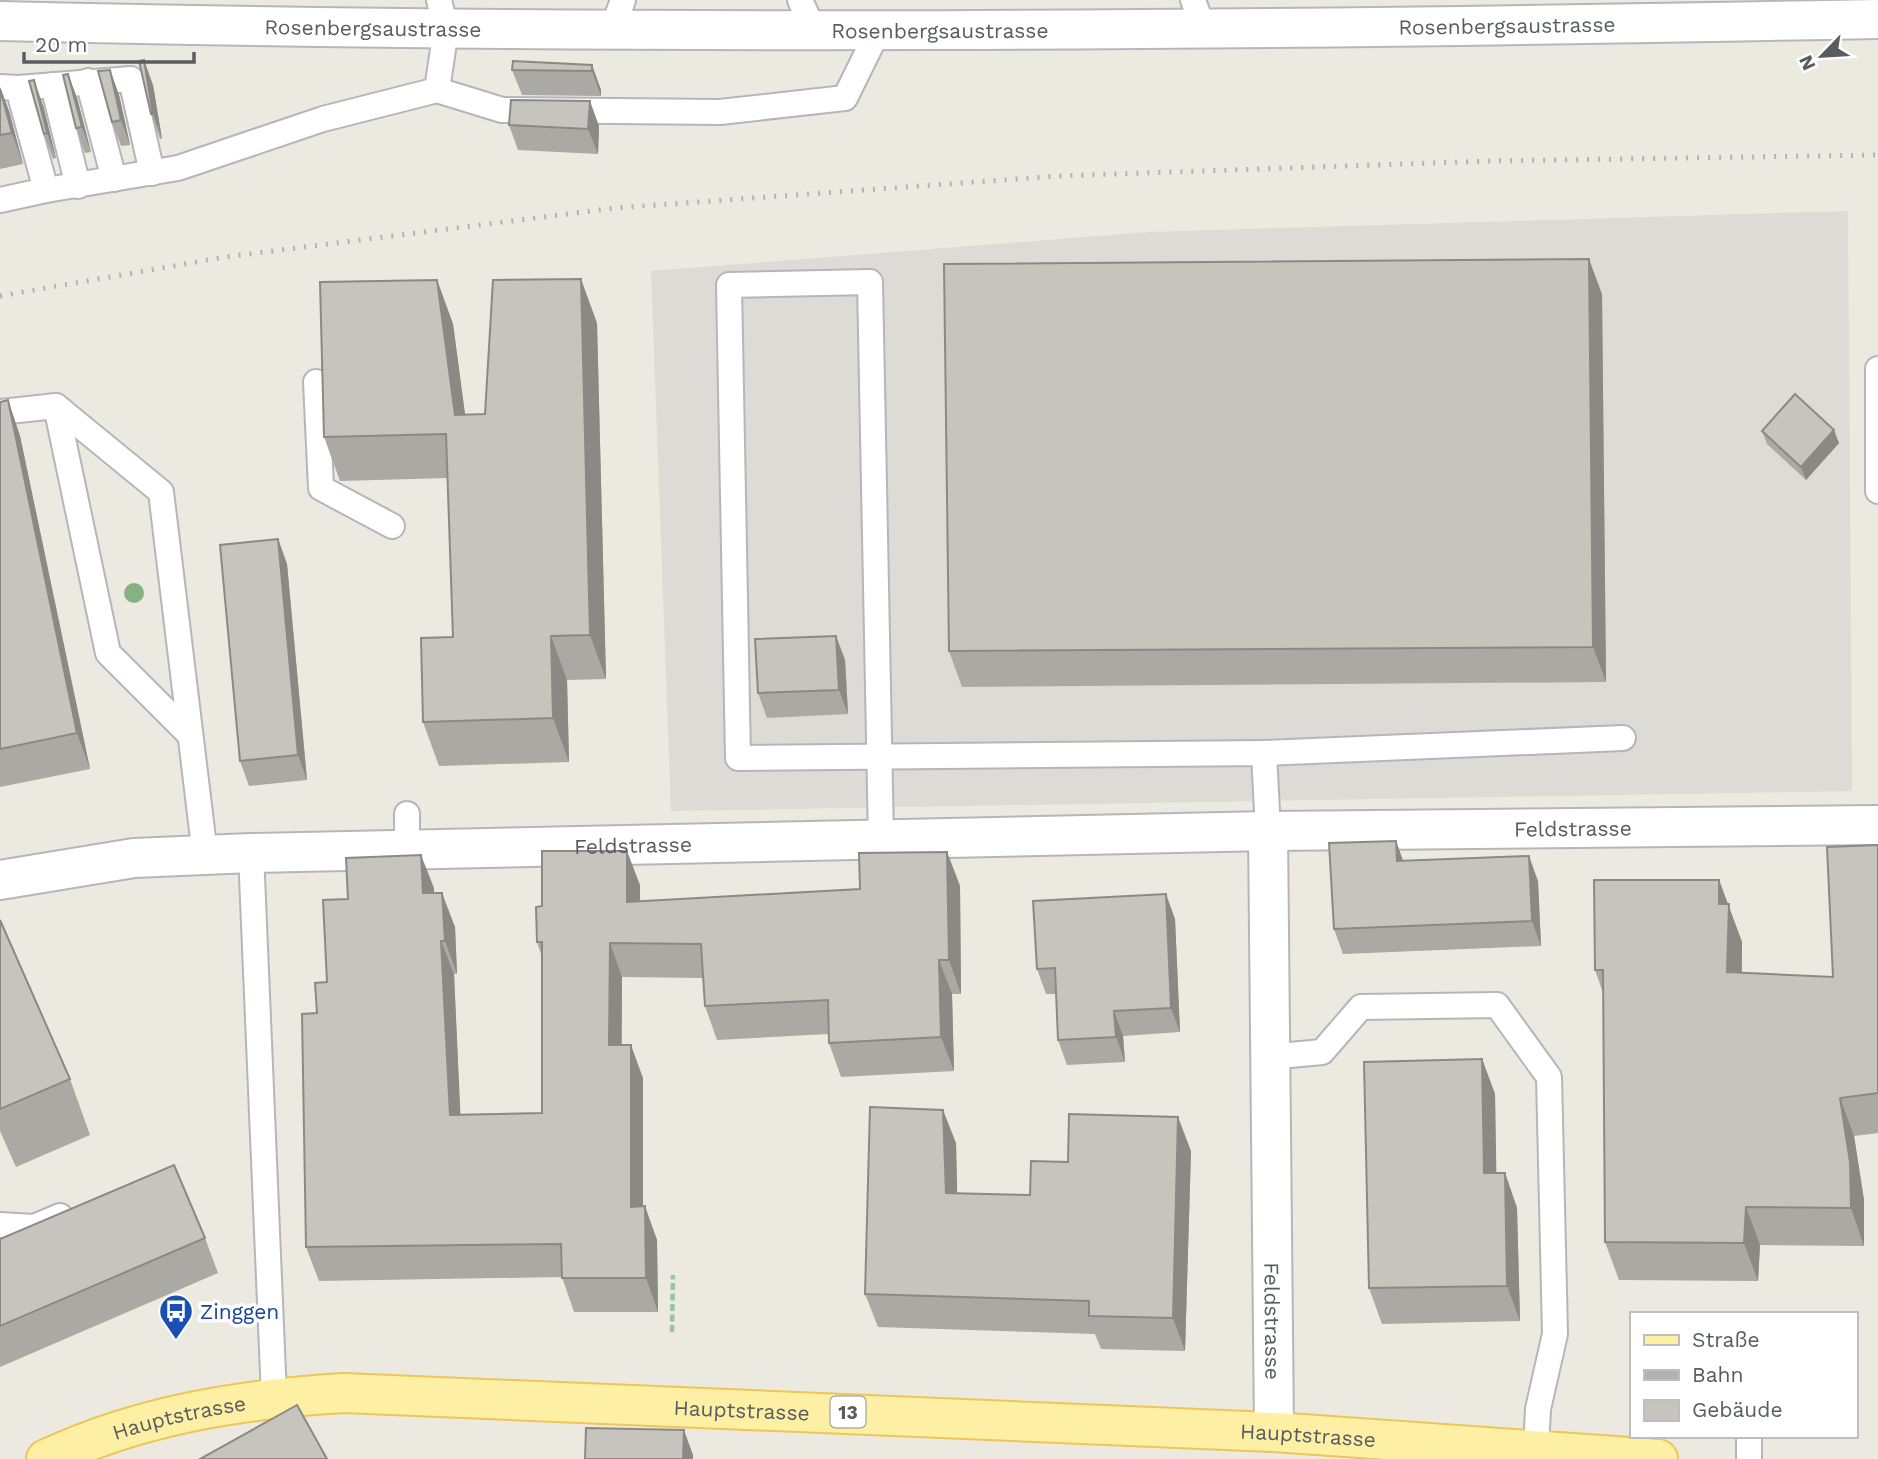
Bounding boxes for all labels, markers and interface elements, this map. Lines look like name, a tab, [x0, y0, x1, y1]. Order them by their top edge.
street label: Rosenbergsaustrasse	[1398, 11, 1616, 39]
street label: Rosenbergsaustrasse	[264, 14, 482, 41]
street label: Rosenbergsaustrasse	[831, 17, 1049, 43]
scale bar	[24, 21, 194, 65]
north arrow	[1787, 21, 1857, 91]
text: 20 m	[35, 32, 87, 57]
text: N	[1794, 52, 1820, 74]
street label: Feldstrasse	[1514, 815, 1632, 841]
street label: Feldstrasse	[574, 831, 692, 859]
street label: Feldstrasse	[1260, 1262, 1286, 1380]
bus stop icon: Zinggen	[157, 1292, 195, 1341]
place label: Zinggen	[200, 1299, 279, 1324]
legend	[1630, 1312, 1857, 1438]
text: Straße	[1692, 1327, 1760, 1352]
text: Bahn	[1692, 1362, 1744, 1387]
street label: Hauptstrasse	[109, 1390, 247, 1445]
street label: Hauptstrasse	[673, 1394, 810, 1425]
road number: 13	[830, 1396, 866, 1428]
text: Gebäude	[1692, 1397, 1783, 1422]
street label: Hauptstrasse	[1239, 1418, 1377, 1452]

